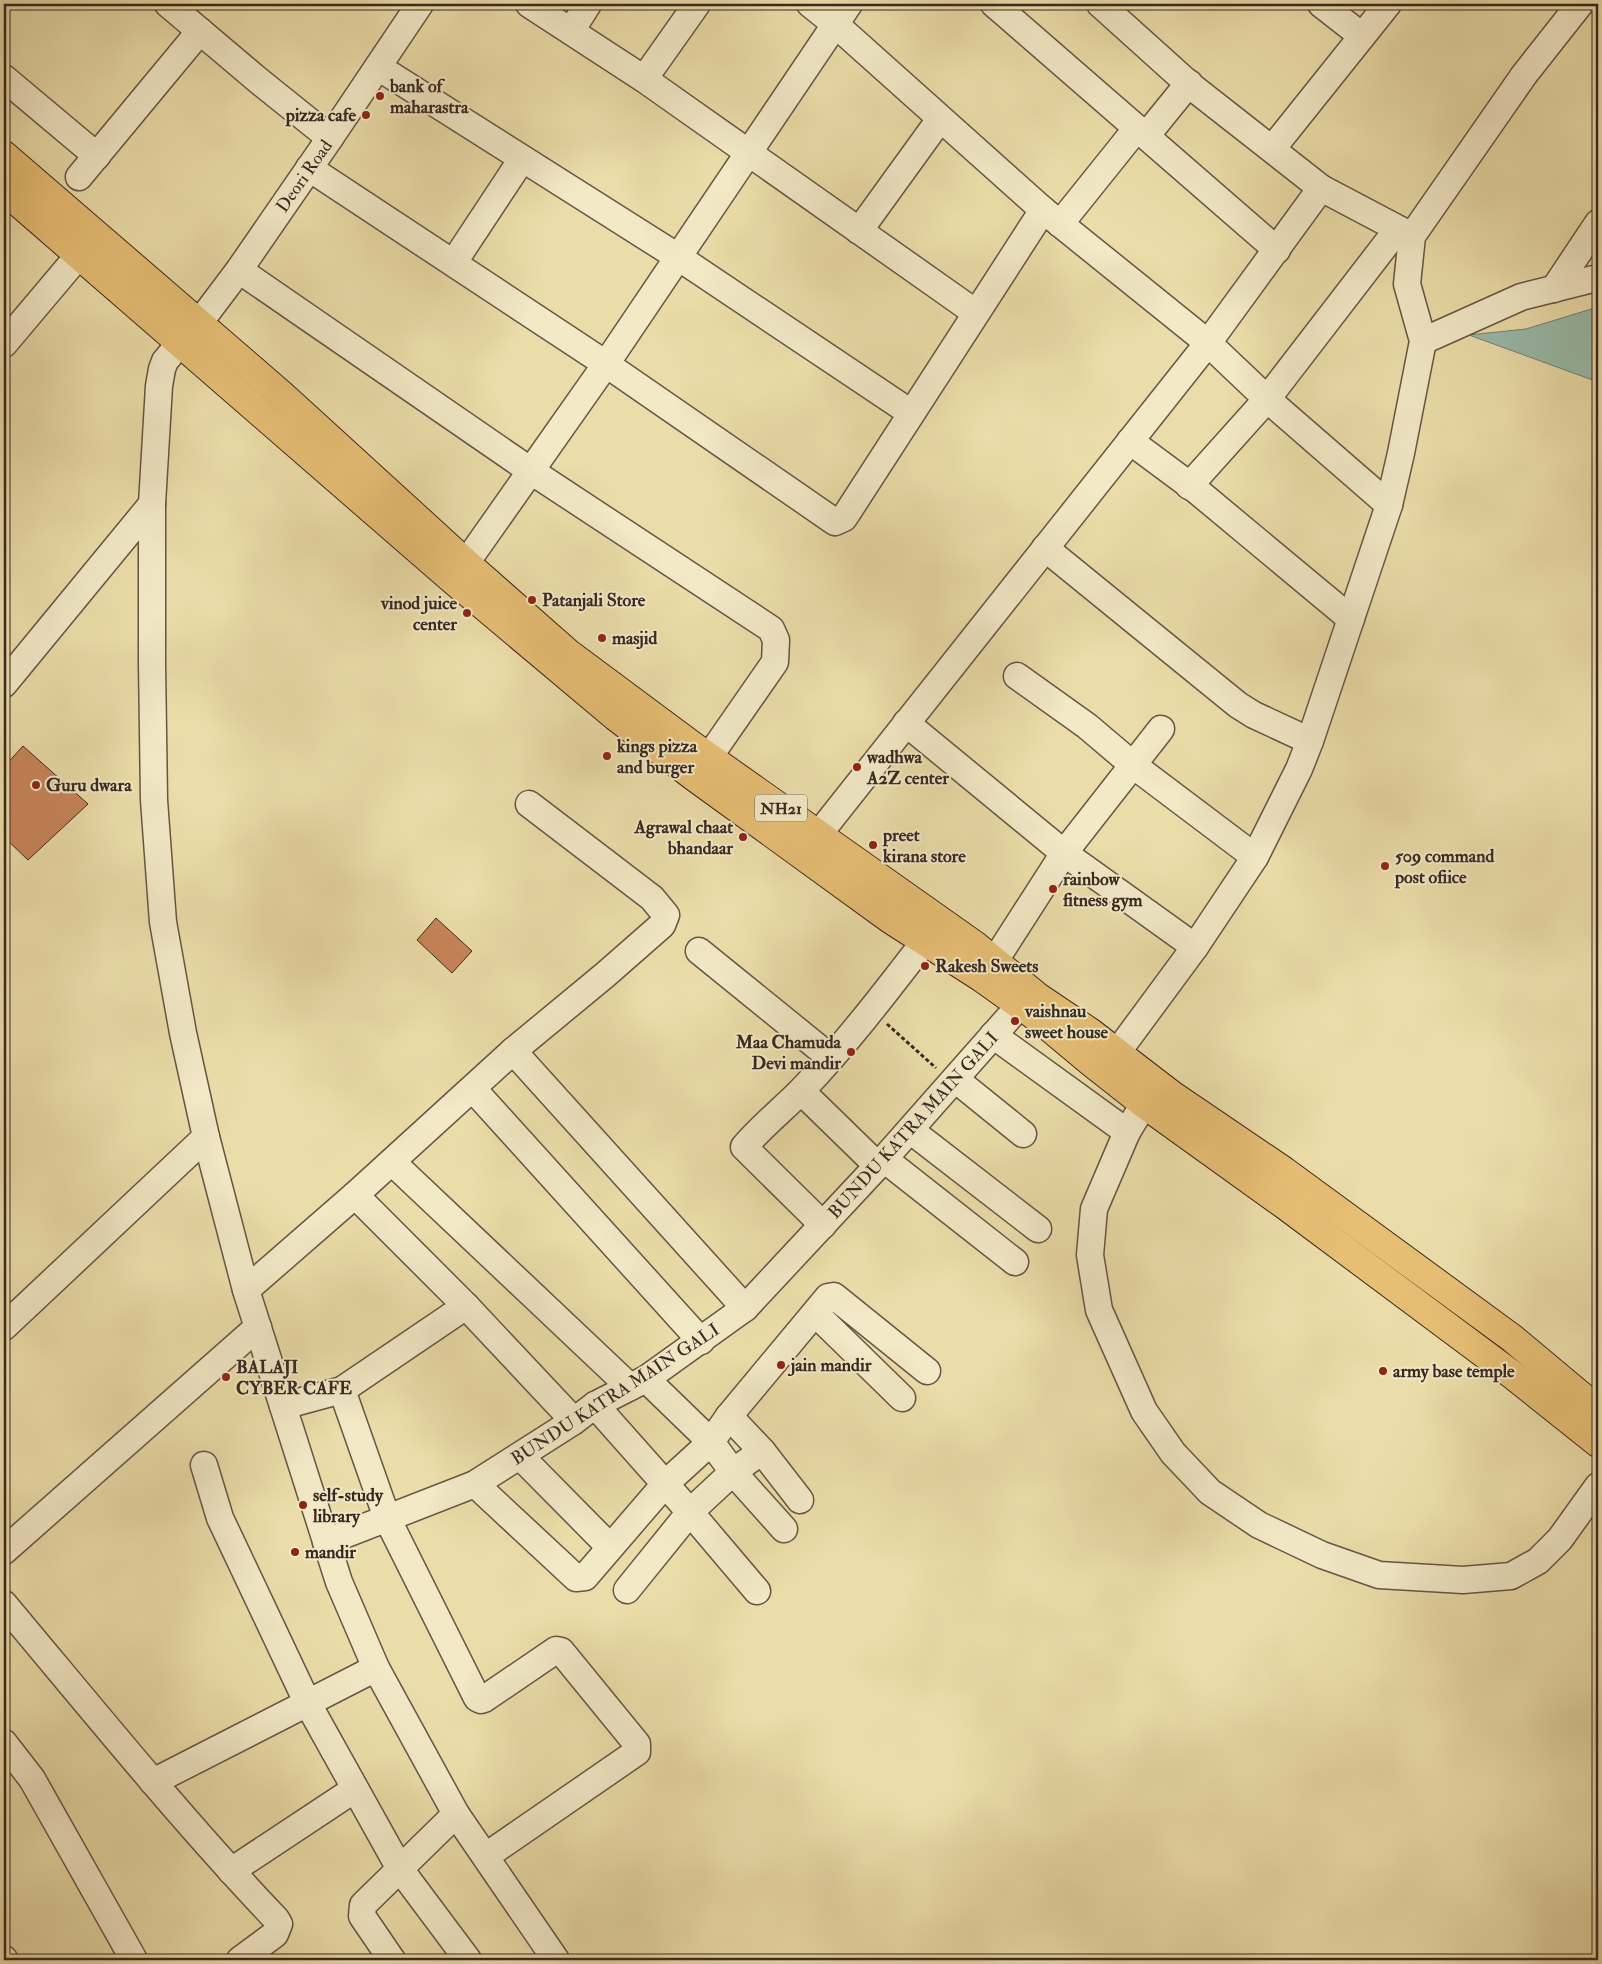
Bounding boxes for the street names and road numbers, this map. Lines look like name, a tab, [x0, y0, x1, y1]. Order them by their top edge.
street label: Deori Road	[271, 135, 338, 217]
road number: NH21	[755, 794, 807, 821]
street label: BUNDU KATRA MAIN GALI	[823, 1027, 1004, 1224]
street label: BUNDU KATRA MAIN GALI	[507, 1318, 724, 1471]

